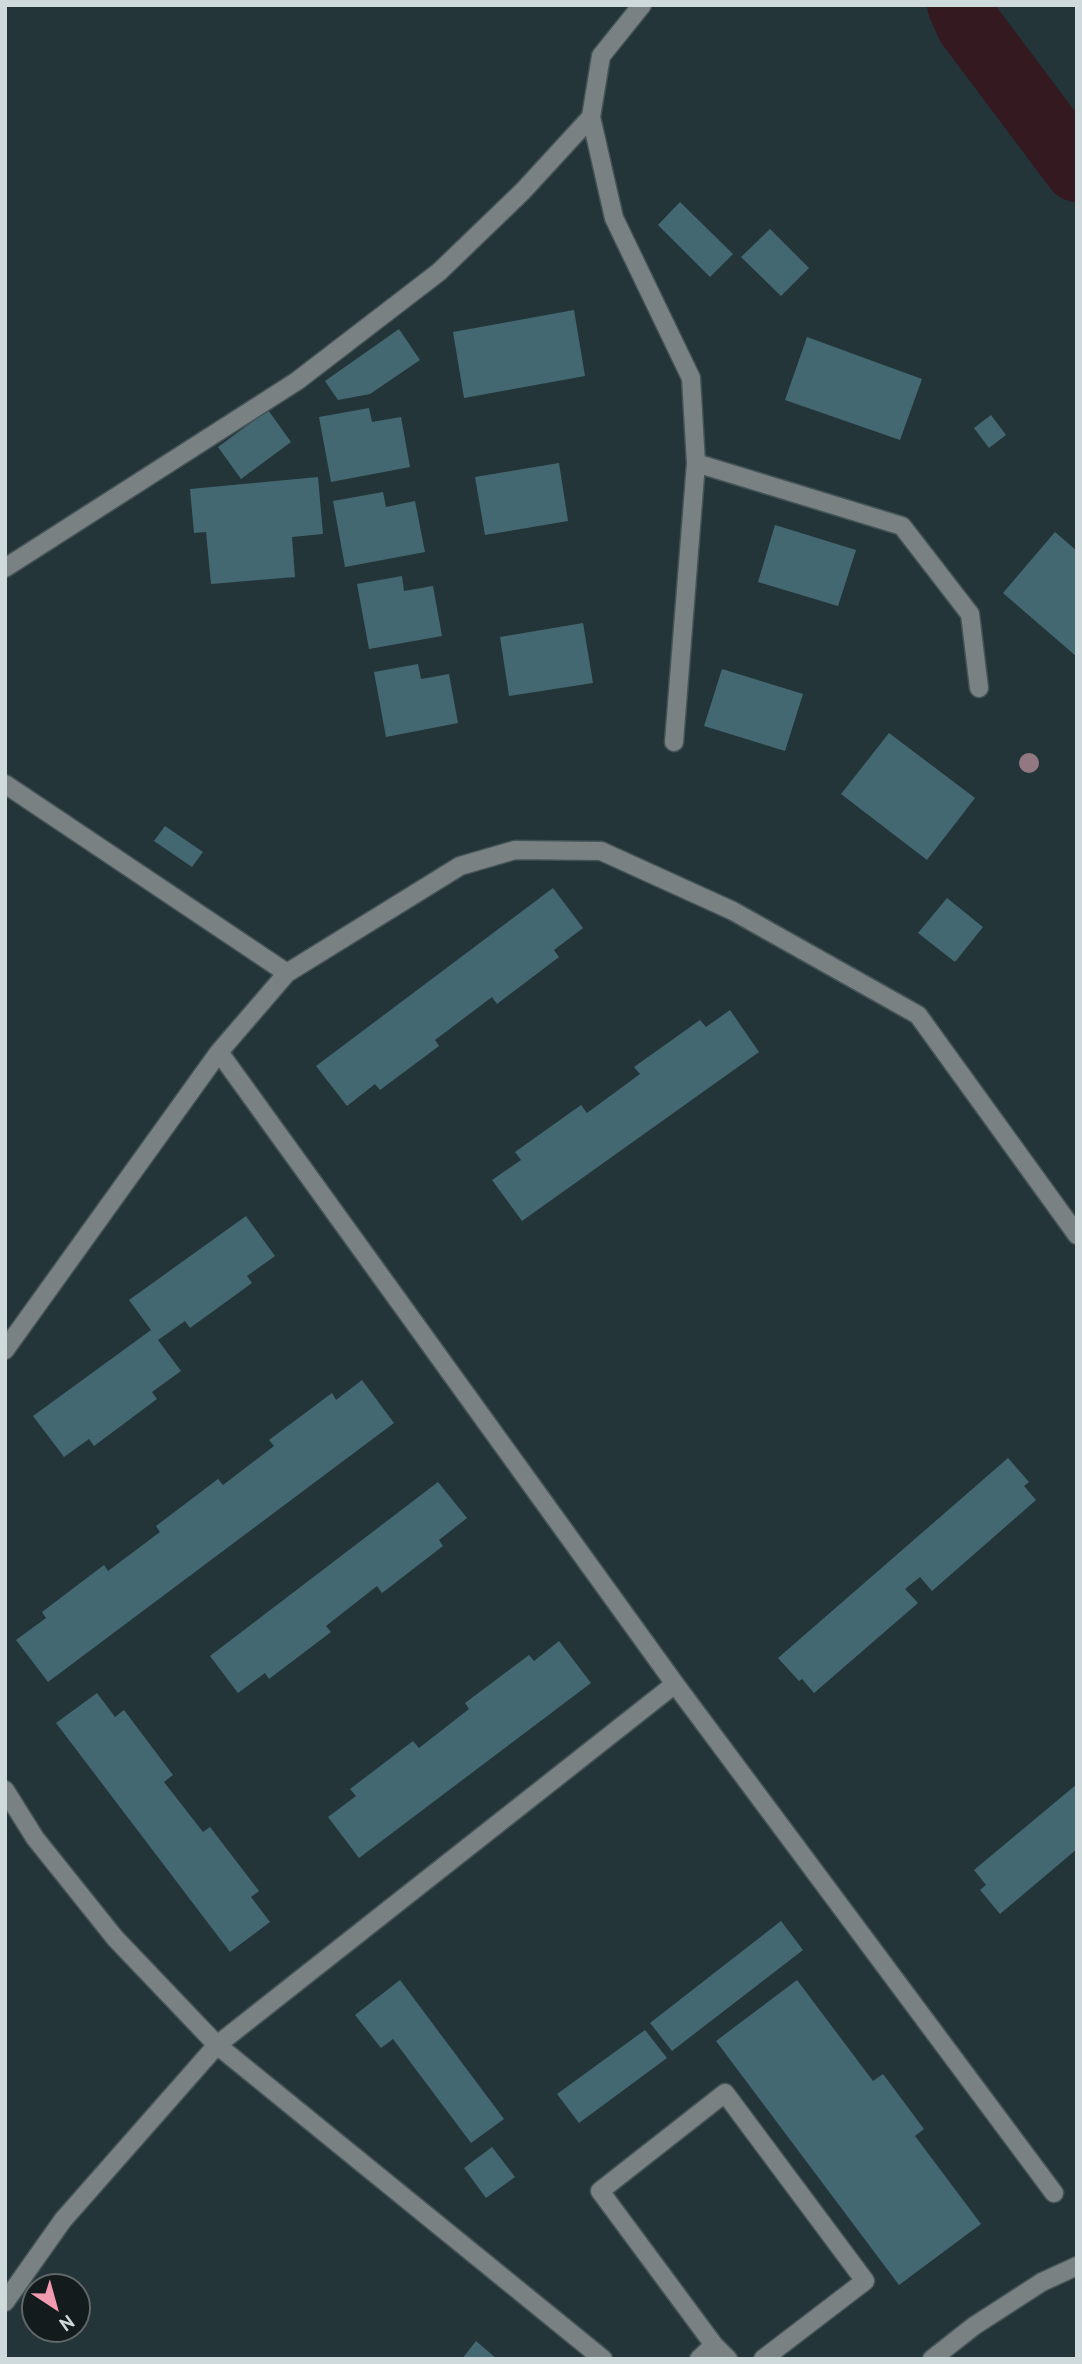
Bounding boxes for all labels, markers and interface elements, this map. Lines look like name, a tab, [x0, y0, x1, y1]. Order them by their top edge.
north arrow	[21, 2273, 91, 2343]
text: N	[55, 2310, 79, 2337]

